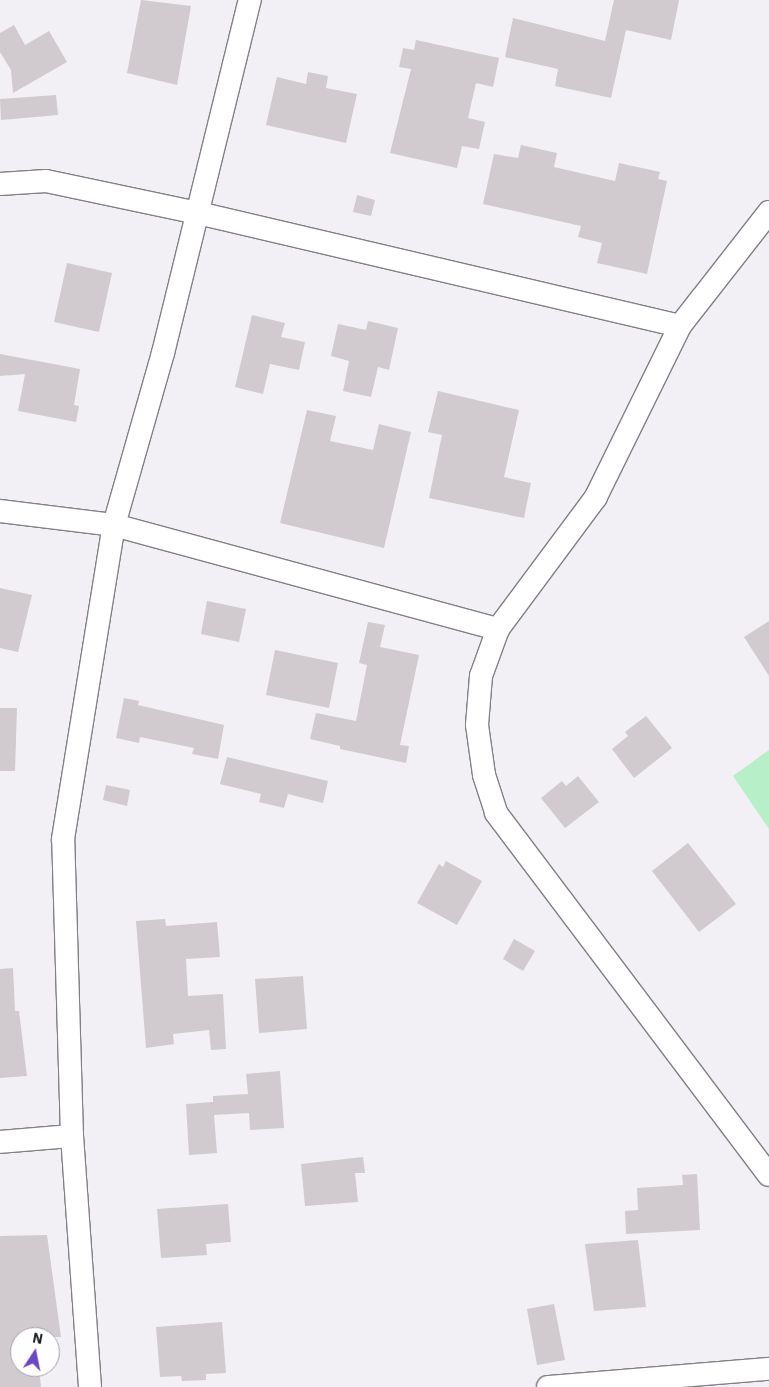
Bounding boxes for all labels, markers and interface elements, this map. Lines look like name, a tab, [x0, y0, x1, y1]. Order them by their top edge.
north arrow	[10, 1327, 60, 1377]
text: N	[31, 1328, 44, 1348]

